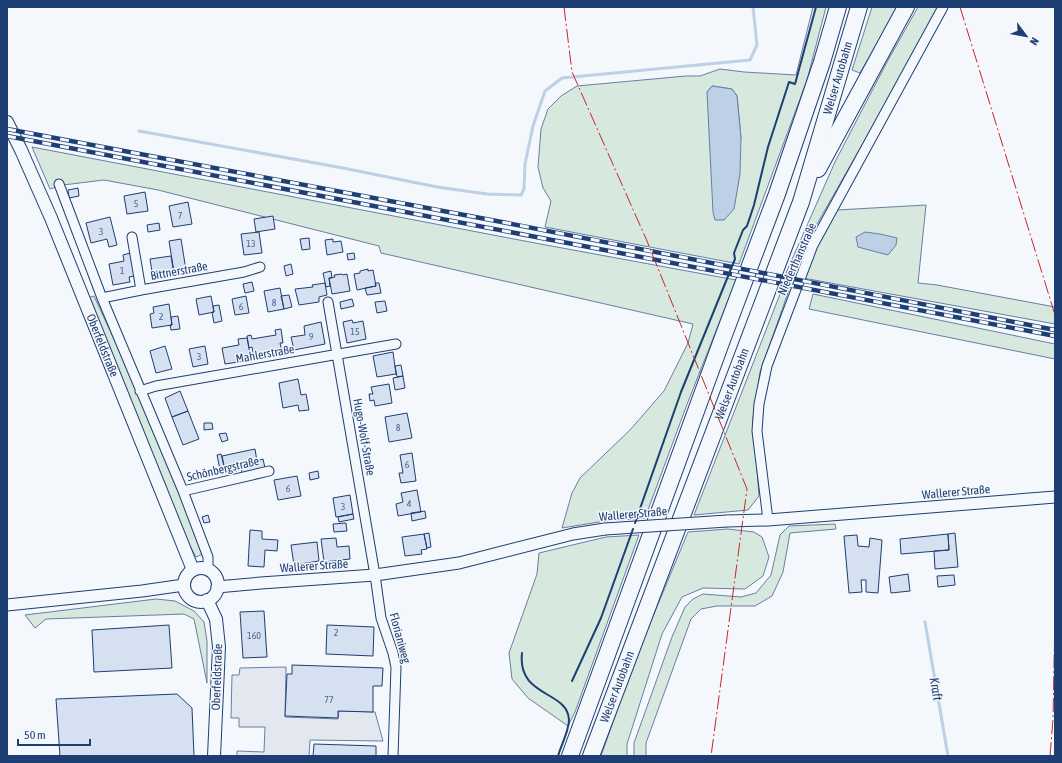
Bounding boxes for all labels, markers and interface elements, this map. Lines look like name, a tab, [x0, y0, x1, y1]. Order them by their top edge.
north arrow	[1006, 16, 1046, 56]
text: N	[1028, 35, 1041, 47]
street label: Welser Autobahn	[820, 40, 855, 116]
house number: 5	[134, 198, 139, 209]
house number: 7	[178, 210, 183, 221]
street label: Niederthanstraße	[775, 220, 819, 298]
house number: 3	[99, 226, 104, 237]
house number: 13	[246, 238, 256, 249]
street label: Bittnerstraße	[149, 259, 209, 283]
house number: 1	[120, 265, 125, 276]
house number: 8	[272, 297, 277, 308]
house number: 6	[239, 301, 244, 312]
house number: 2	[159, 311, 164, 322]
street label: Oberfeldstraße	[83, 312, 121, 379]
house number: 15	[350, 326, 360, 337]
house number: 9	[309, 331, 314, 342]
street label: Mahlerstraße	[235, 342, 295, 366]
street label: Welser Autobahn	[712, 346, 752, 422]
house number: 3	[197, 351, 202, 362]
street label: Hugo-Wolf-Straße	[350, 397, 378, 477]
house number: 8	[396, 422, 401, 433]
street label: Schönbergstraße	[185, 454, 261, 484]
house number: 6	[405, 459, 410, 470]
street label: Wallerer Straße	[921, 482, 991, 502]
house number: 6	[286, 483, 291, 494]
house number: 4	[407, 498, 412, 509]
house number: 3	[341, 501, 346, 512]
street label: Wallerer Straße	[598, 504, 668, 524]
street label: Wallerer Straße	[279, 557, 349, 575]
street label: Florianiweg	[387, 611, 414, 666]
house number: 2	[334, 627, 339, 638]
house number: 160	[247, 630, 261, 641]
street label: Oberfeldstraße	[209, 643, 225, 711]
street label: Welser Autobahn	[597, 649, 637, 725]
water label: Kraft	[927, 676, 945, 702]
house number: 77	[324, 694, 334, 705]
scale bar	[18, 721, 90, 747]
text: 50 m	[24, 728, 46, 742]

